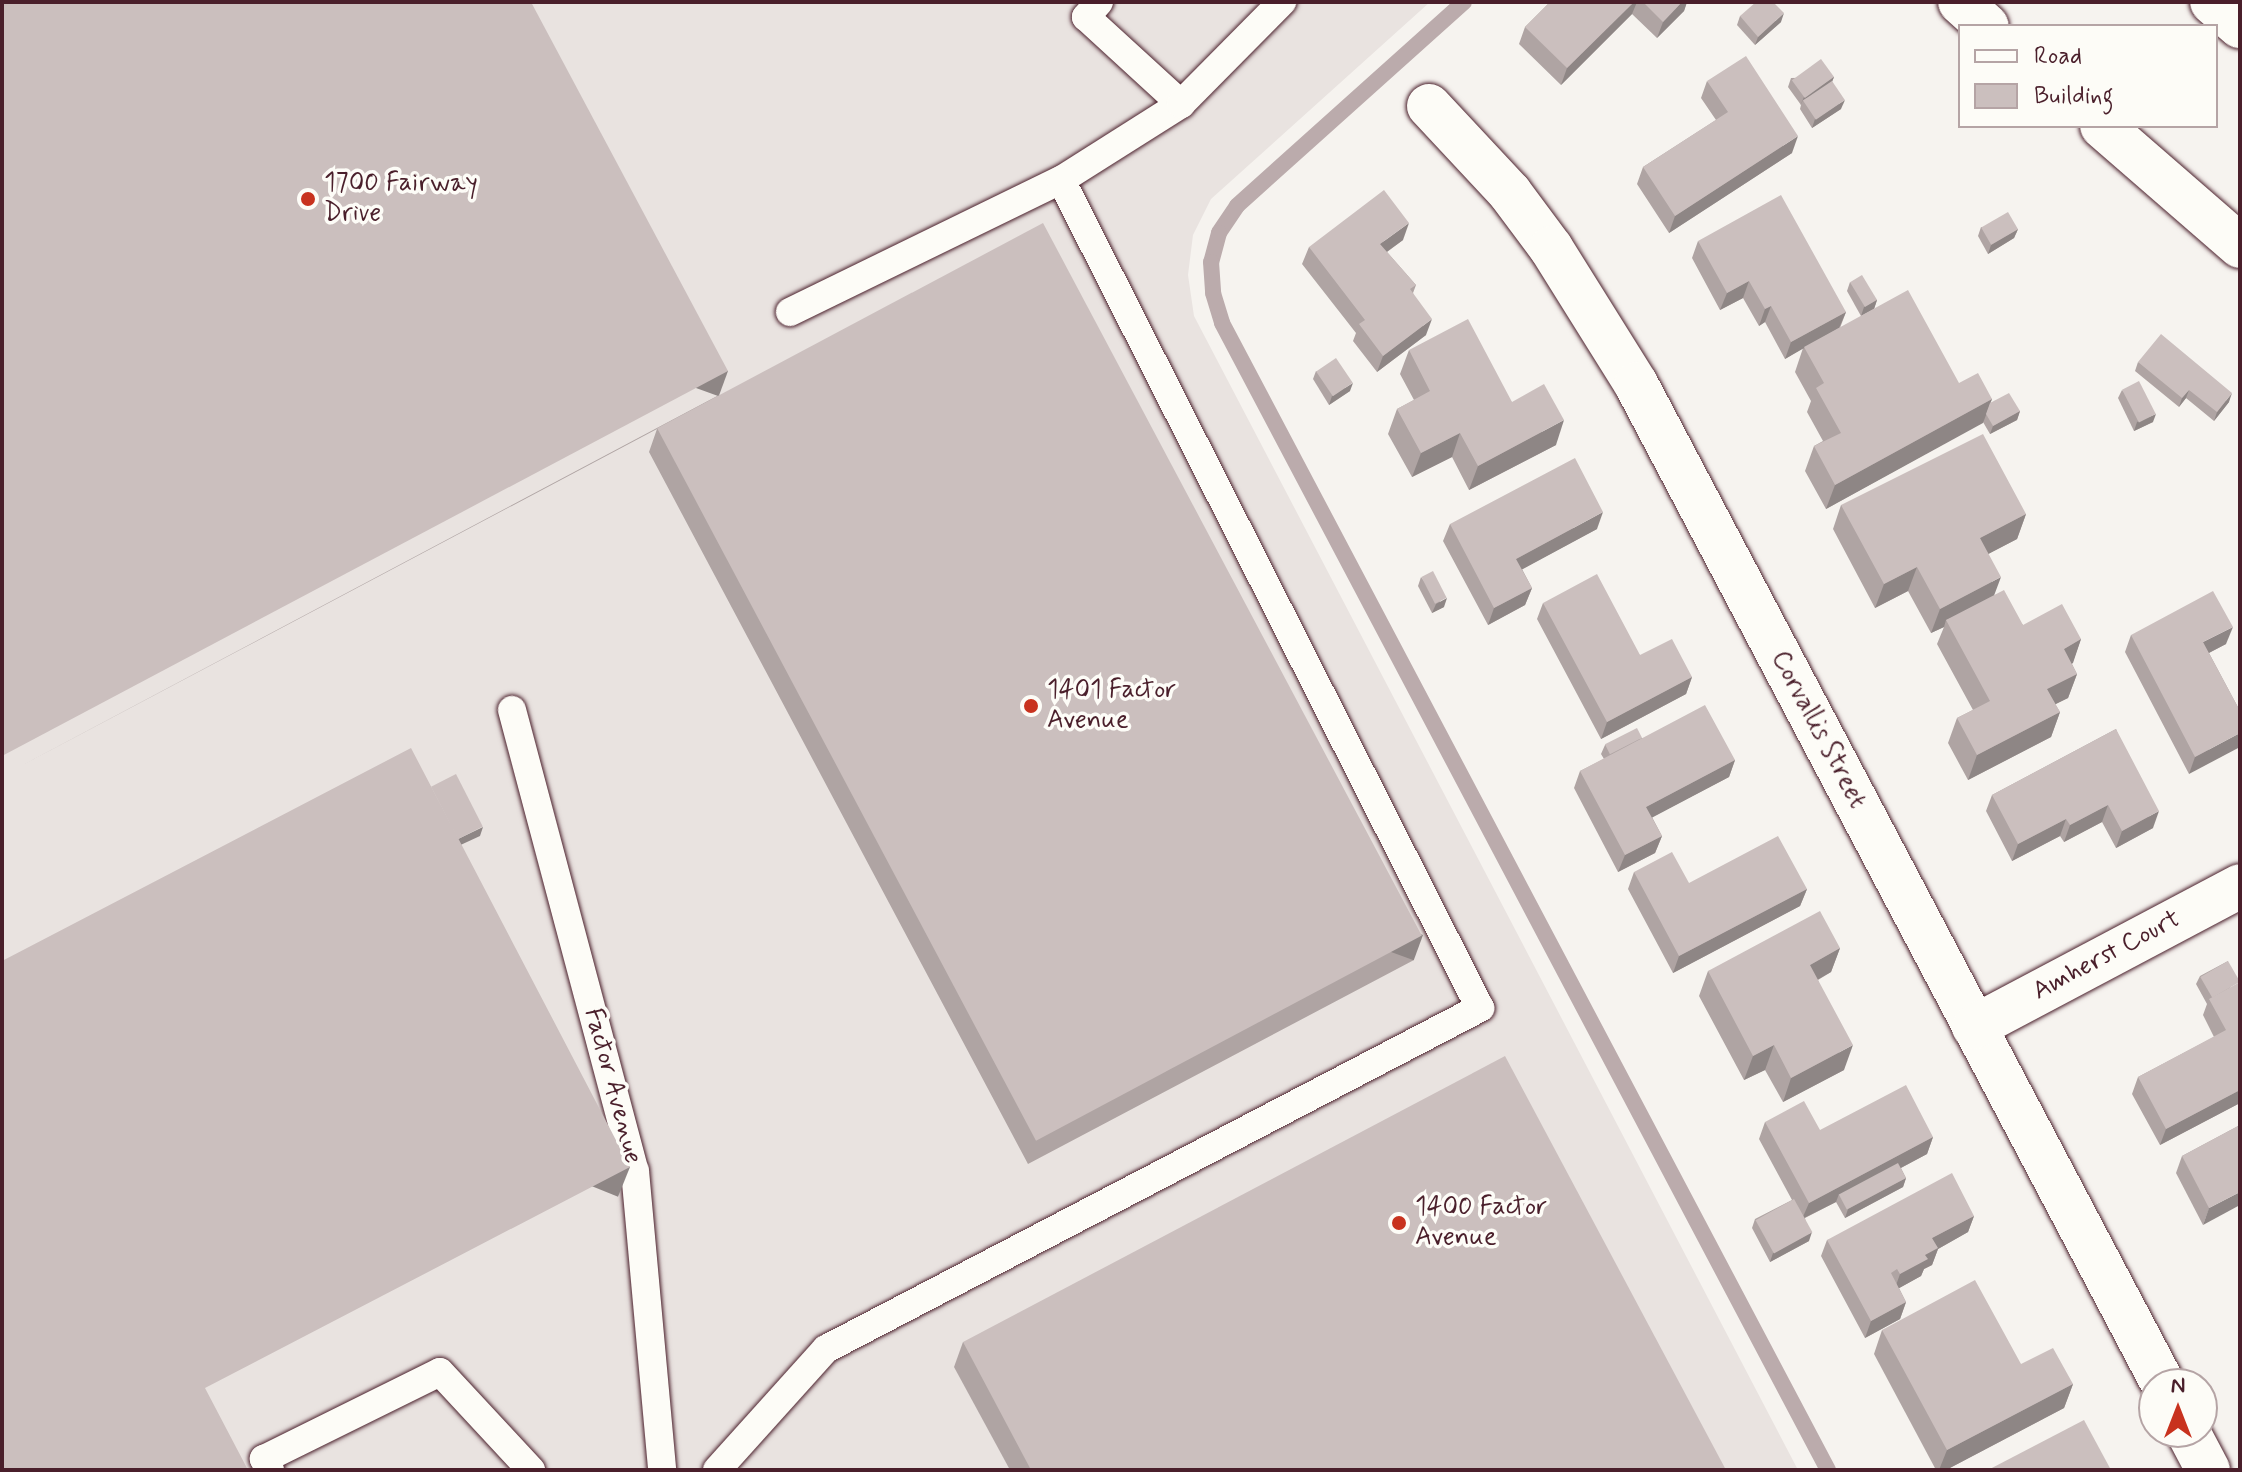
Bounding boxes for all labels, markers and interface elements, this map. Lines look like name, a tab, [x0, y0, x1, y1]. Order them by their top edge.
legend	[1958, 24, 2218, 128]
text: Road	[2034, 41, 2082, 72]
text: Building	[2034, 81, 2114, 112]
place label: 1700 Fairway Drive	[324, 168, 478, 230]
marker: 1700 Fairway Drive	[299, 190, 317, 208]
street label: Corvallis Street	[1762, 644, 1874, 816]
place label: 1401 Factor Avenue	[1047, 675, 1176, 736]
marker: 1401 Factor Avenue	[1022, 697, 1040, 715]
street label: Amherst Court	[2028, 904, 2186, 1008]
street label: Factor Avenue	[577, 1007, 647, 1165]
place label: 1400 Factor Avenue	[1415, 1192, 1547, 1254]
marker: 1400 Factor Avenue	[1390, 1214, 1408, 1232]
north arrow	[2138, 1368, 2218, 1448]
text: N	[2171, 1372, 2185, 1400]

